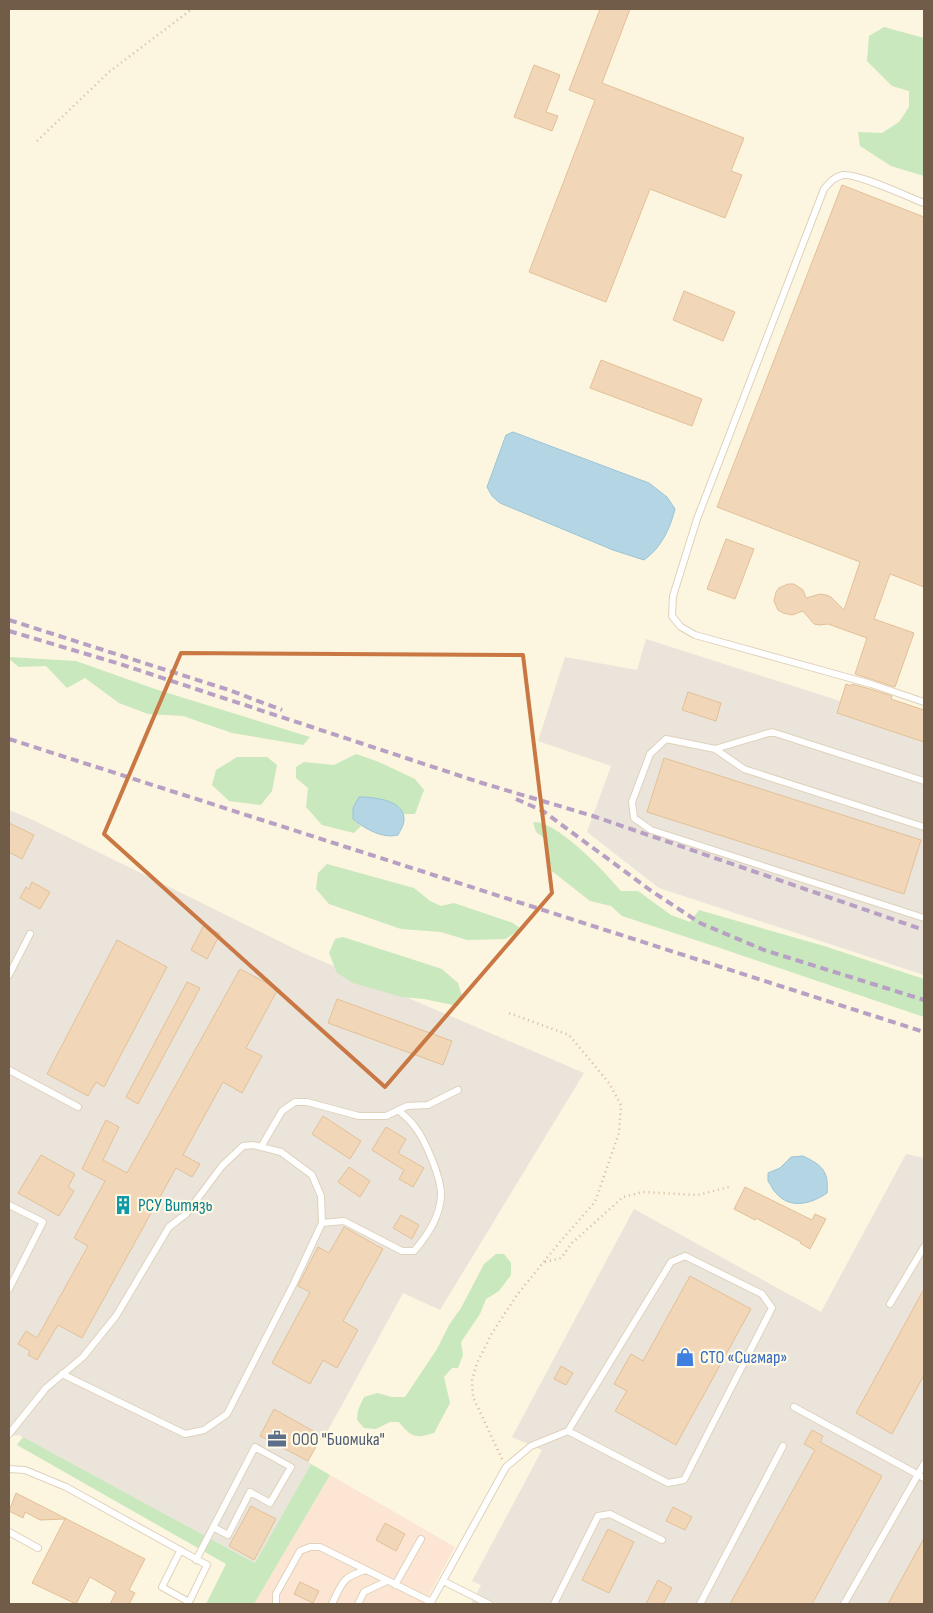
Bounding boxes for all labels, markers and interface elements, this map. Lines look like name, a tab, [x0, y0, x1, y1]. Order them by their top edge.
building icon: РСУ Витязь	[112, 1194, 134, 1216]
place label: РСУ Витязь	[138, 1195, 213, 1216]
shop icon: СТО «Сигмар»	[674, 1346, 696, 1368]
place label: СТО «Сигмар»	[700, 1347, 787, 1368]
office icon: ООО "Биомика"	[266, 1428, 288, 1450]
place label: ООО "Биомика"	[292, 1429, 385, 1450]

